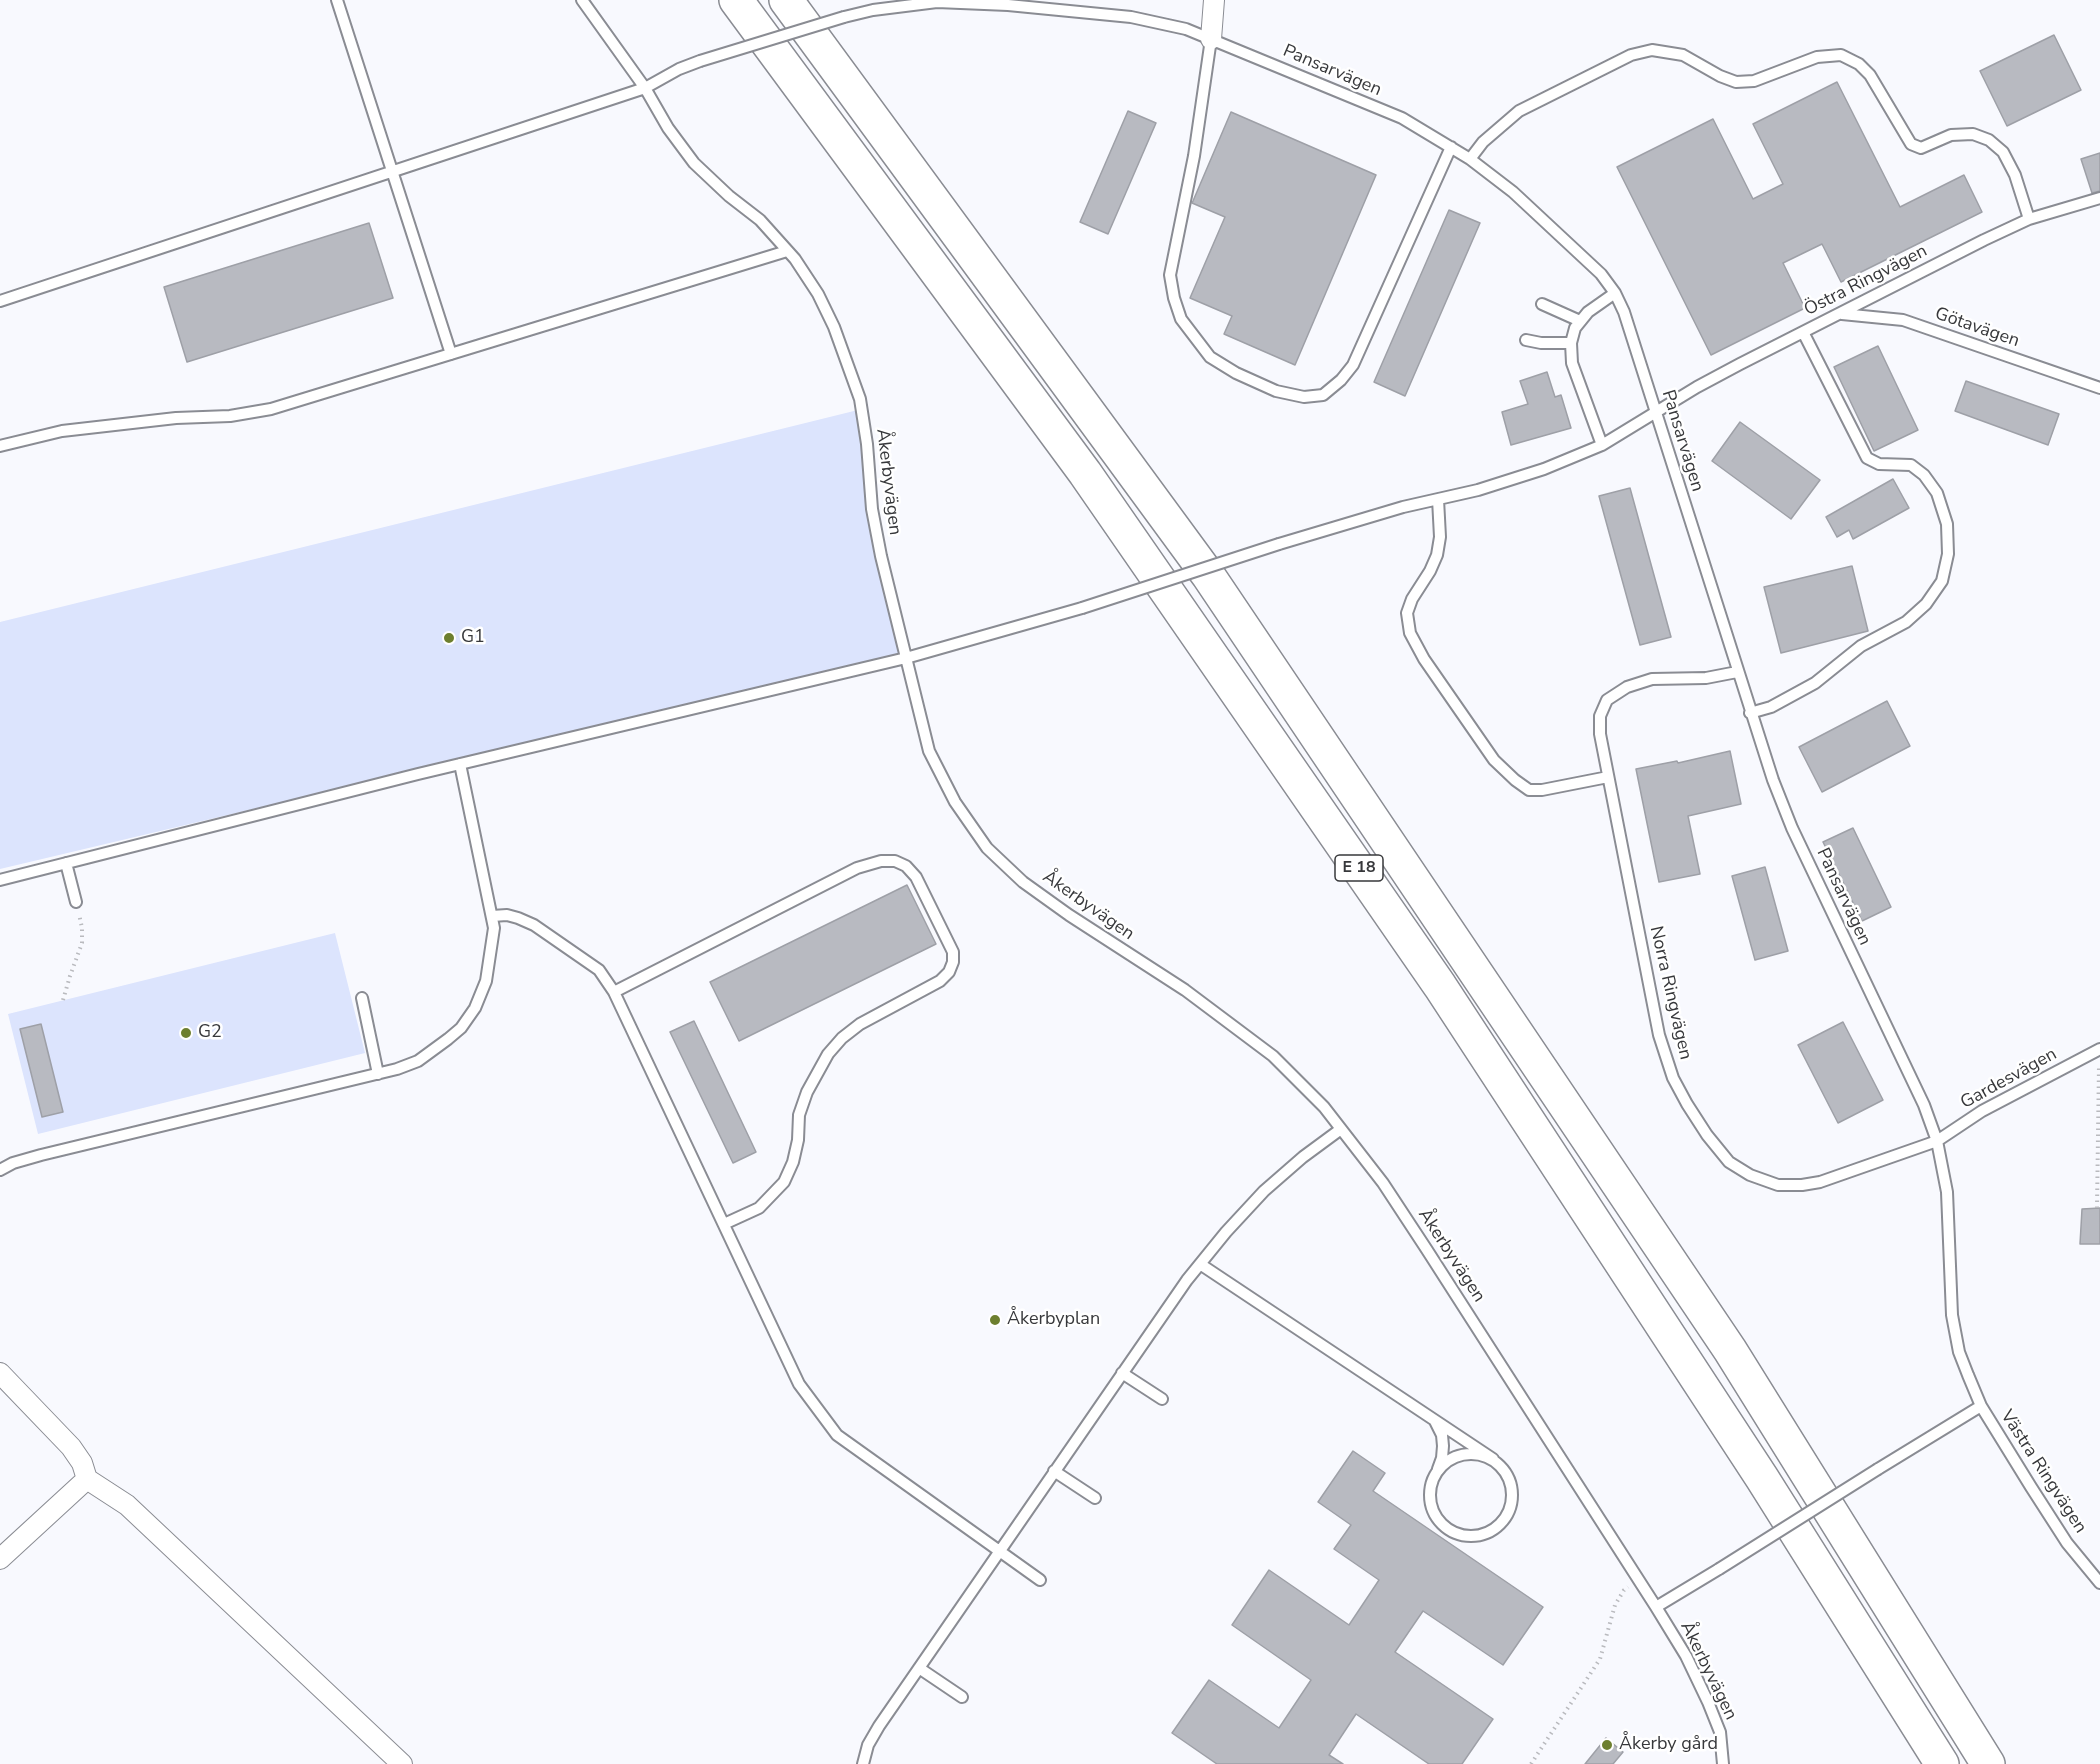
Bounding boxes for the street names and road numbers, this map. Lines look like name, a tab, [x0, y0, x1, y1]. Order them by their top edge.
street label: Pansarvägen	[1280, 41, 1384, 101]
street label: Östra Ringvägen	[1801, 241, 1931, 321]
street label: Götavägen	[1932, 304, 2022, 352]
street label: Pansarvägen	[1656, 388, 1708, 494]
street label: Åkerbyvägen	[871, 428, 905, 536]
street label: Pansarvägen	[1811, 845, 1875, 949]
road number: E 18	[1335, 855, 1383, 881]
street label: Åkerbyvägen	[1038, 867, 1138, 945]
street label: Norra Ringvägen	[1644, 924, 1696, 1062]
street label: Gardesvägen	[1957, 1044, 2061, 1114]
street label: Åkerbyvägen	[1413, 1205, 1489, 1307]
street label: Västra Ringvägen	[1995, 1406, 2091, 1538]
street label: Åkerbyvägen	[1675, 1618, 1741, 1724]

